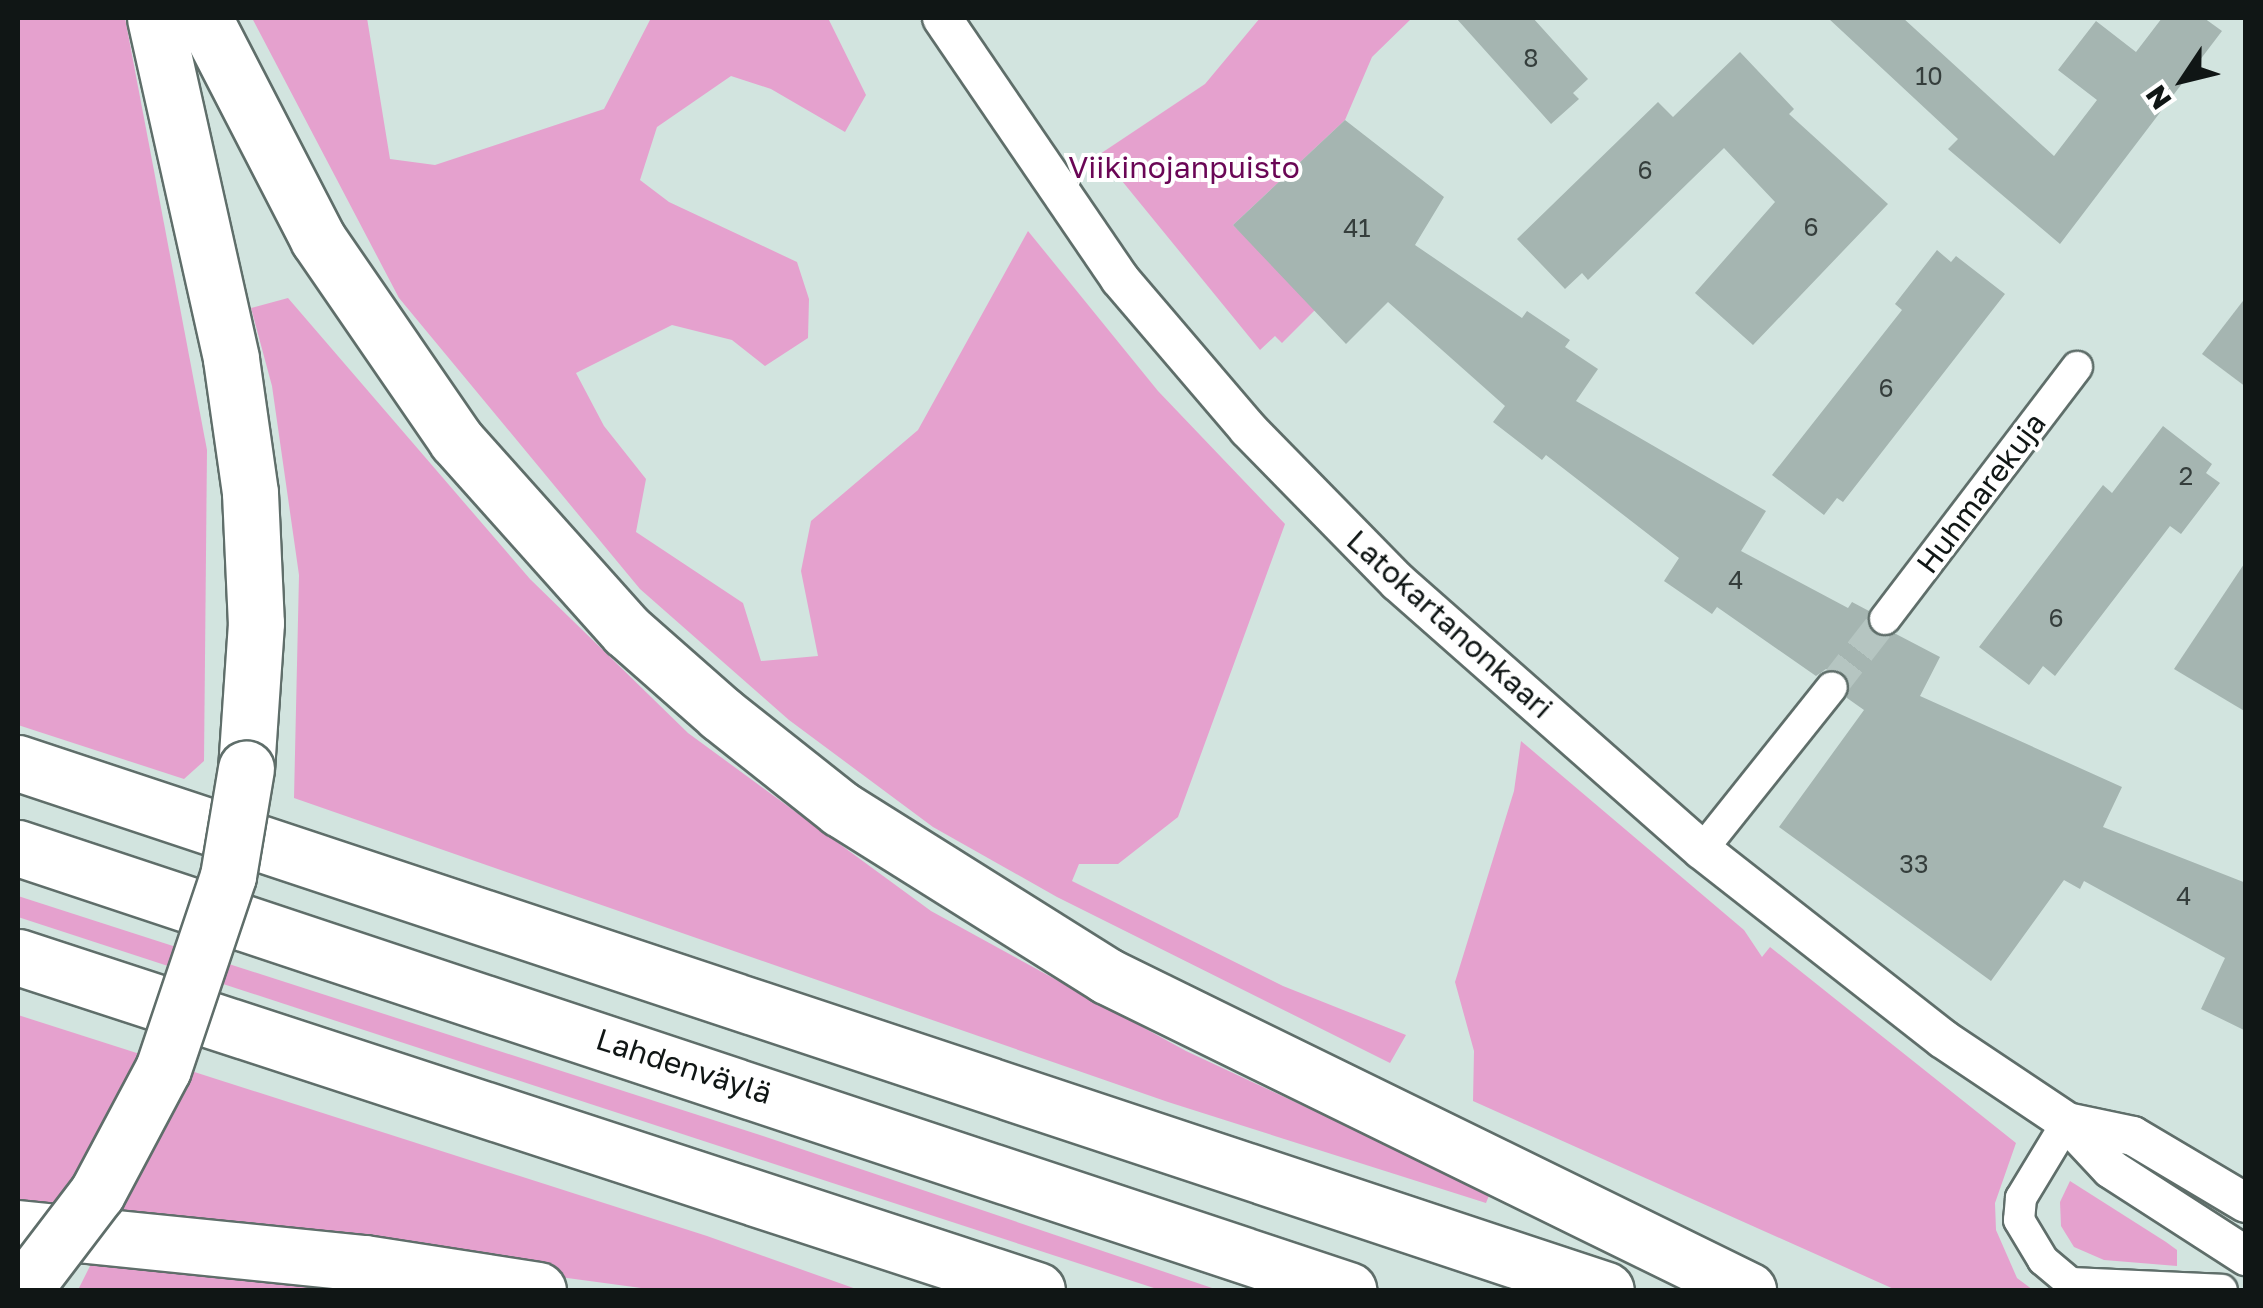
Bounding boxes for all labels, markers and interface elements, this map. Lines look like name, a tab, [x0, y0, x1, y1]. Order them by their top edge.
north arrow	[2133, 30, 2233, 130]
house number: 8	[1523, 43, 1539, 73]
house number: 10	[1915, 61, 1943, 91]
text: N	[2138, 79, 2178, 116]
park label: Viikinojanpuisto	[1068, 149, 1300, 185]
house number: 6	[1637, 155, 1653, 185]
house number: 6	[1803, 212, 1819, 242]
house number: 41	[1343, 213, 1371, 243]
house number: 6	[1878, 373, 1894, 403]
street label: Huhmarekuja	[1909, 406, 2053, 580]
house number: 2	[2179, 461, 2193, 491]
street label: Latokartanonkaari	[1340, 522, 1560, 726]
house number: 4	[1728, 565, 1744, 595]
house number: 6	[2048, 603, 2064, 633]
house number: 33	[1899, 849, 1929, 879]
house number: 4	[2176, 881, 2192, 911]
street label: Lahdenväylä	[592, 1021, 776, 1111]

